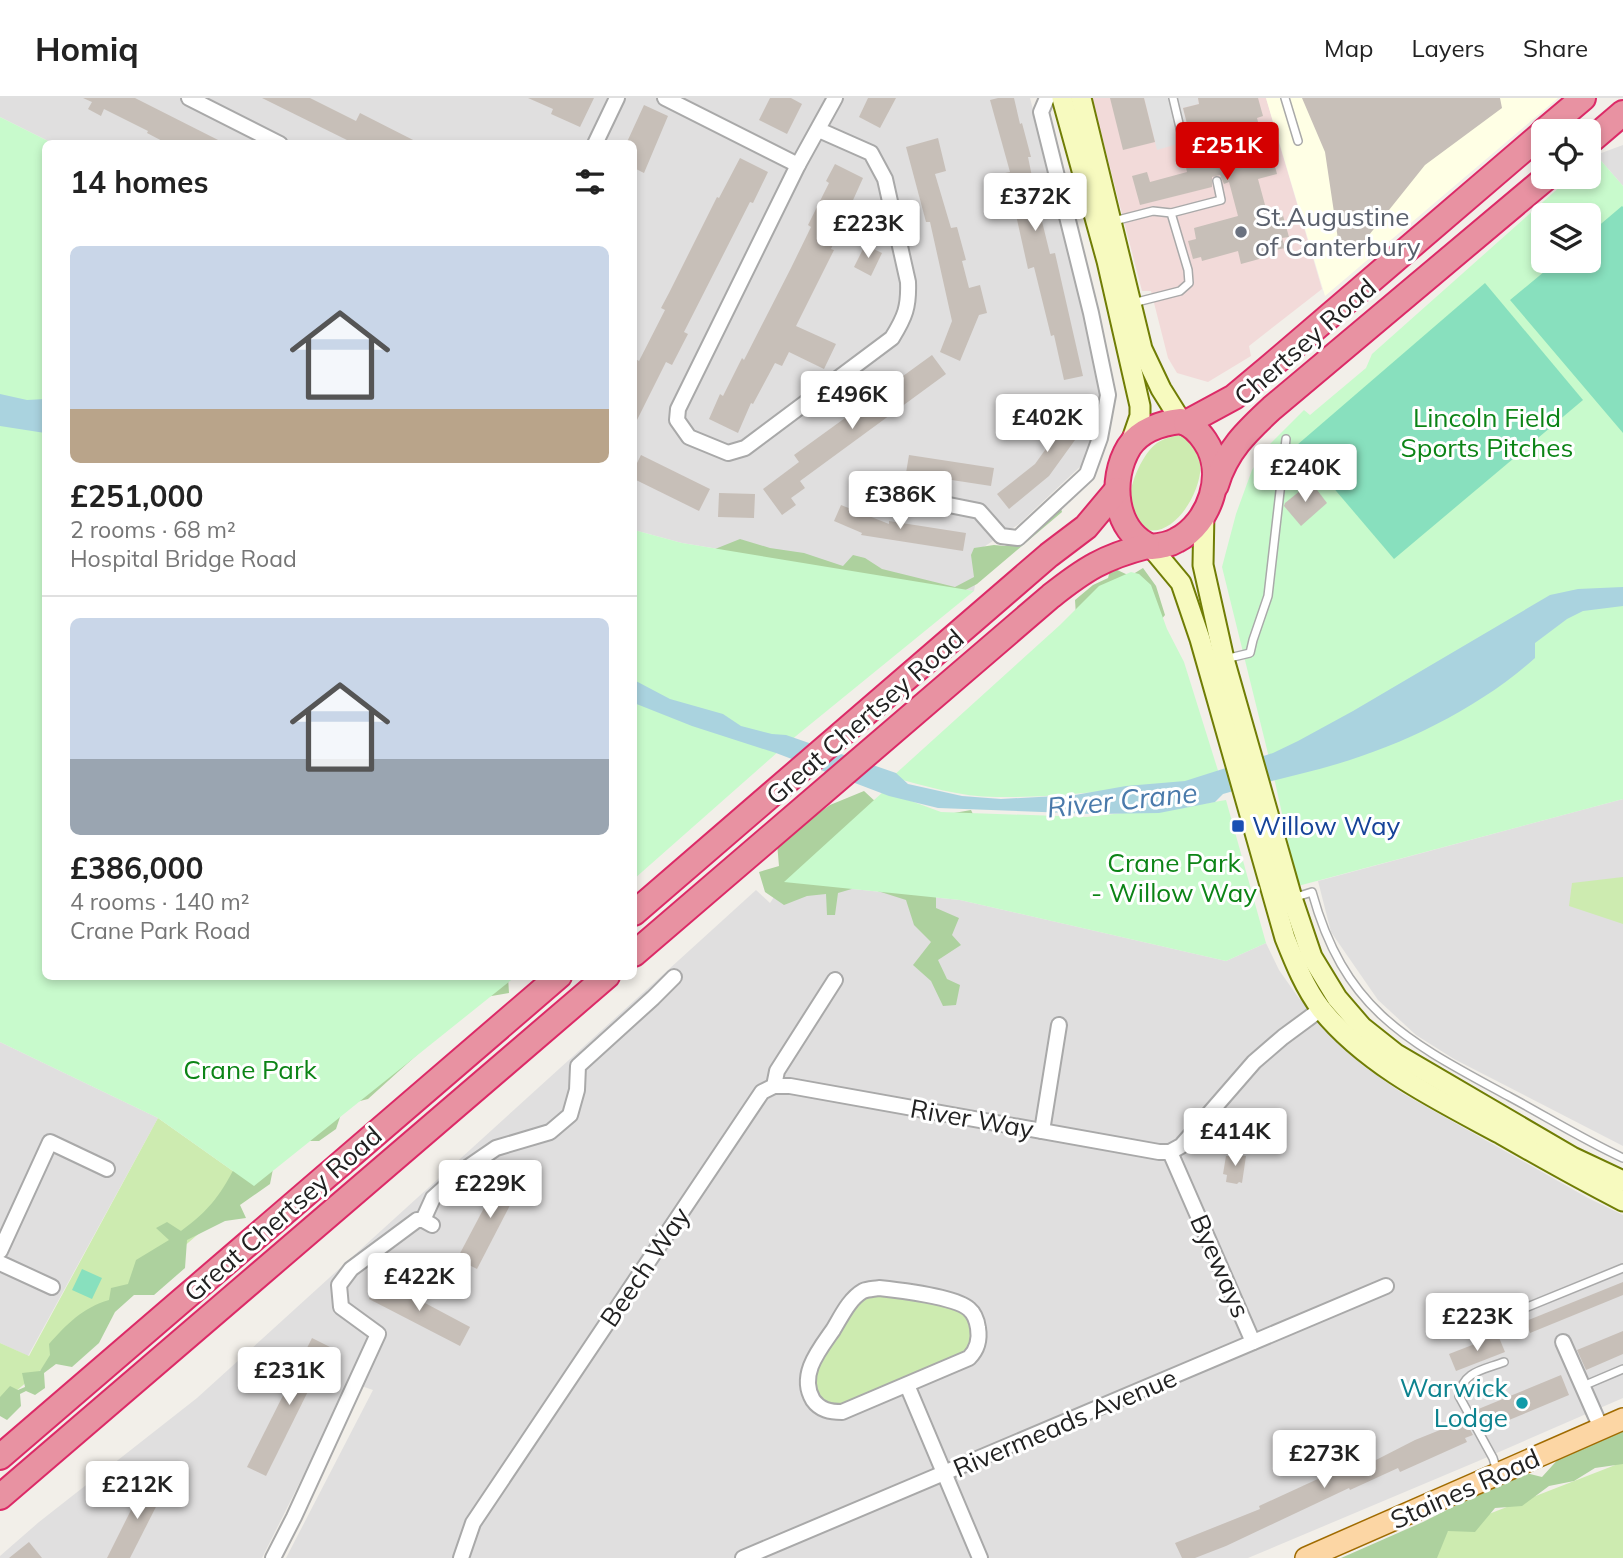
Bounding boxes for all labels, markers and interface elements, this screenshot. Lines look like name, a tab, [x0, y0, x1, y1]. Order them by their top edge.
text: Homiq	[35, 28, 139, 69]
text: Map	[1324, 33, 1373, 63]
text: Layers	[1411, 33, 1485, 63]
text: Share	[1523, 33, 1588, 63]
map controls	[1531, 119, 1601, 273]
button: locate	[1531, 119, 1601, 189]
pin: £251K	[1178, 122, 1276, 182]
text: £251K	[1192, 130, 1262, 159]
text: 14 homes	[70, 163, 209, 201]
icon: filters	[571, 163, 609, 201]
pin: £372K	[986, 174, 1084, 233]
text: £372K	[1000, 181, 1070, 210]
pin: £223K	[819, 200, 917, 260]
place label: St.Augustine of Canterbury	[1255, 200, 1421, 263]
button: layers	[1531, 203, 1601, 273]
text: £223K	[833, 208, 903, 237]
marker: St.Augustine of Canterbury	[1233, 224, 1249, 240]
street label: Chertsey Road	[1227, 271, 1383, 412]
icon: home	[277, 292, 403, 418]
pin: £496K	[803, 372, 901, 431]
text: £496K	[817, 379, 887, 408]
pin: £402K	[998, 394, 1096, 454]
park label: Lincoln Field Sports Pitches	[1401, 401, 1573, 464]
text: £402K	[1012, 402, 1082, 431]
pin: £240K	[1256, 444, 1354, 504]
text: £240K	[1270, 452, 1340, 481]
pin: £386K	[851, 472, 949, 531]
text: £251,000	[70, 477, 203, 515]
text: £386K	[865, 479, 935, 508]
text: 2 rooms · 68 m²	[70, 515, 236, 544]
text: Hospital Bridge Road	[70, 544, 297, 573]
street label: Great Chertsey Road	[759, 622, 970, 812]
icon: home	[277, 664, 403, 790]
water label: River Crane	[1045, 774, 1199, 825]
place label: Willow Way	[1252, 809, 1400, 842]
marker: Willow Way	[1230, 818, 1246, 834]
park label: Crane Park - Willow Way	[1091, 846, 1257, 909]
text: £386,000	[70, 849, 203, 887]
text: 4 rooms · 140 m²	[70, 887, 250, 916]
text: Crane Park Road	[70, 916, 251, 945]
park label: Crane Park	[183, 1053, 317, 1086]
street label: River Way	[908, 1091, 1037, 1146]
pin: £414K	[1186, 1108, 1284, 1168]
text: £414K	[1200, 1116, 1270, 1145]
street label: Great Chertsey Road	[177, 1119, 388, 1309]
pin: £229K	[441, 1160, 539, 1220]
text: £229K	[455, 1168, 525, 1197]
street label: Beech Way	[592, 1200, 697, 1333]
street label: Byeways	[1183, 1209, 1258, 1323]
pin: £422K	[370, 1254, 468, 1313]
text: £422K	[384, 1261, 454, 1290]
pin: £223K	[1428, 1294, 1526, 1353]
text: £223K	[1442, 1301, 1512, 1330]
pin: £231K	[240, 1348, 338, 1407]
text: £231K	[254, 1355, 324, 1384]
street label: Rivermeads Avenue	[948, 1361, 1182, 1485]
place label: Warwick Lodge	[1400, 1371, 1509, 1434]
marker: Warwick Lodge	[1514, 1395, 1530, 1411]
pin: £273K	[1275, 1430, 1373, 1490]
text: £273K	[1289, 1438, 1359, 1467]
street label: Staines Road	[1385, 1441, 1545, 1536]
pin: £212K	[88, 1462, 186, 1521]
text: £212K	[102, 1469, 172, 1498]

